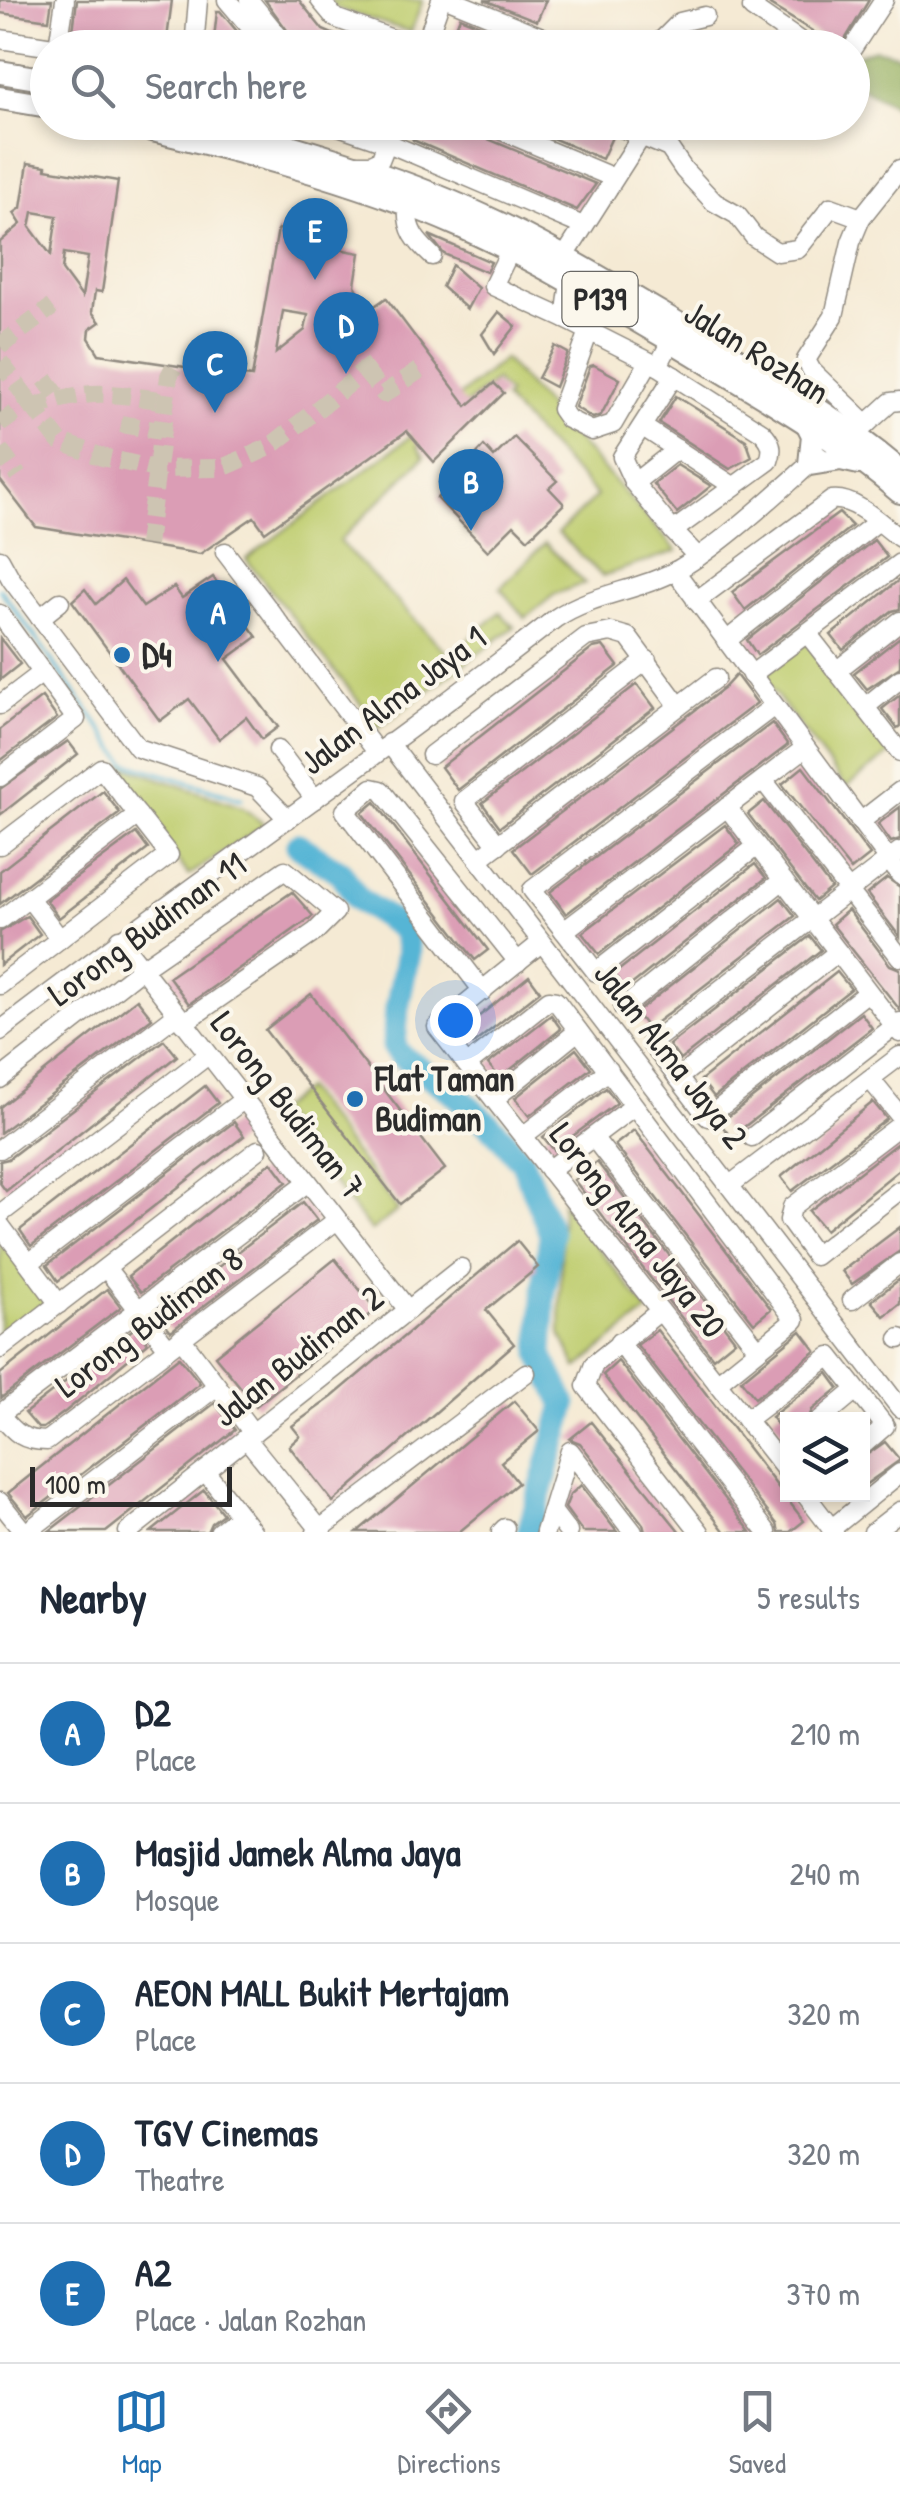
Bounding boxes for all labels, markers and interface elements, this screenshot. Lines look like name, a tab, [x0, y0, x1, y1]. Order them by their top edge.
search box	[30, 30, 870, 140]
icon: search	[65, 58, 120, 113]
text: Search here	[145, 59, 307, 111]
pin: E	[282, 198, 348, 280]
road number: P139	[562, 272, 638, 326]
street label: Jalan Rozhan	[676, 289, 839, 415]
pin: D	[314, 292, 378, 374]
pin: C	[182, 330, 248, 413]
pin: B	[438, 448, 504, 531]
pin: A	[186, 580, 250, 662]
street label: Jalan Alma Jaya 1	[290, 614, 495, 785]
place label: D4	[142, 631, 172, 678]
marker: D4	[111, 644, 133, 666]
street label: Lorong Budiman 11	[38, 841, 255, 1016]
street label: Jalan Alma Jaya 2	[584, 952, 759, 1158]
your location	[430, 995, 481, 1046]
street label: Lorong Budiman 7	[200, 1001, 377, 1208]
place label: Flat Taman Budiman	[374, 1055, 515, 1142]
marker: Flat Taman Budiman	[344, 1088, 366, 1110]
street label: Lorong Alma Jaya 20	[539, 1112, 737, 1347]
street label: Lorong Budiman 8	[45, 1235, 252, 1408]
street label: Jalan Budiman 2	[203, 1274, 393, 1437]
map controls	[780, 1412, 870, 1502]
button: layers	[780, 1412, 870, 1502]
scale bar	[30, 1462, 232, 1506]
text: 100 m	[45, 1465, 106, 1503]
text: Nearby	[40, 1569, 147, 1626]
text: 5 results	[757, 1576, 860, 1619]
text: D2	[135, 1686, 171, 1738]
text: A	[65, 1712, 80, 1755]
text: 210 m	[790, 1712, 860, 1755]
text: Place	[135, 1738, 197, 1781]
text: Masjid Jamek Alma Jaya	[135, 1826, 461, 1878]
text: B	[64, 1852, 81, 1895]
text: 240 m	[790, 1852, 860, 1895]
text: Mosque	[135, 1878, 220, 1921]
text: AEON MALL Bukit Mertajam	[135, 1966, 509, 2018]
text: C	[64, 1992, 81, 2035]
text: 320 m	[787, 1992, 860, 2035]
text: Place	[135, 2018, 197, 2061]
text: TGV Cinemas	[135, 2106, 318, 2158]
text: D	[65, 2132, 80, 2175]
text: 320 m	[787, 2132, 860, 2175]
text: Theatre	[135, 2158, 225, 2201]
text: A2	[135, 2246, 171, 2298]
text: E	[65, 2272, 80, 2315]
text: 370 m	[786, 2272, 860, 2315]
text: Place · Jalan Rozhan	[135, 2298, 367, 2341]
tab: Map	[114, 2384, 169, 2482]
tab: Directions	[397, 2384, 500, 2482]
tab: Saved	[729, 2384, 786, 2482]

